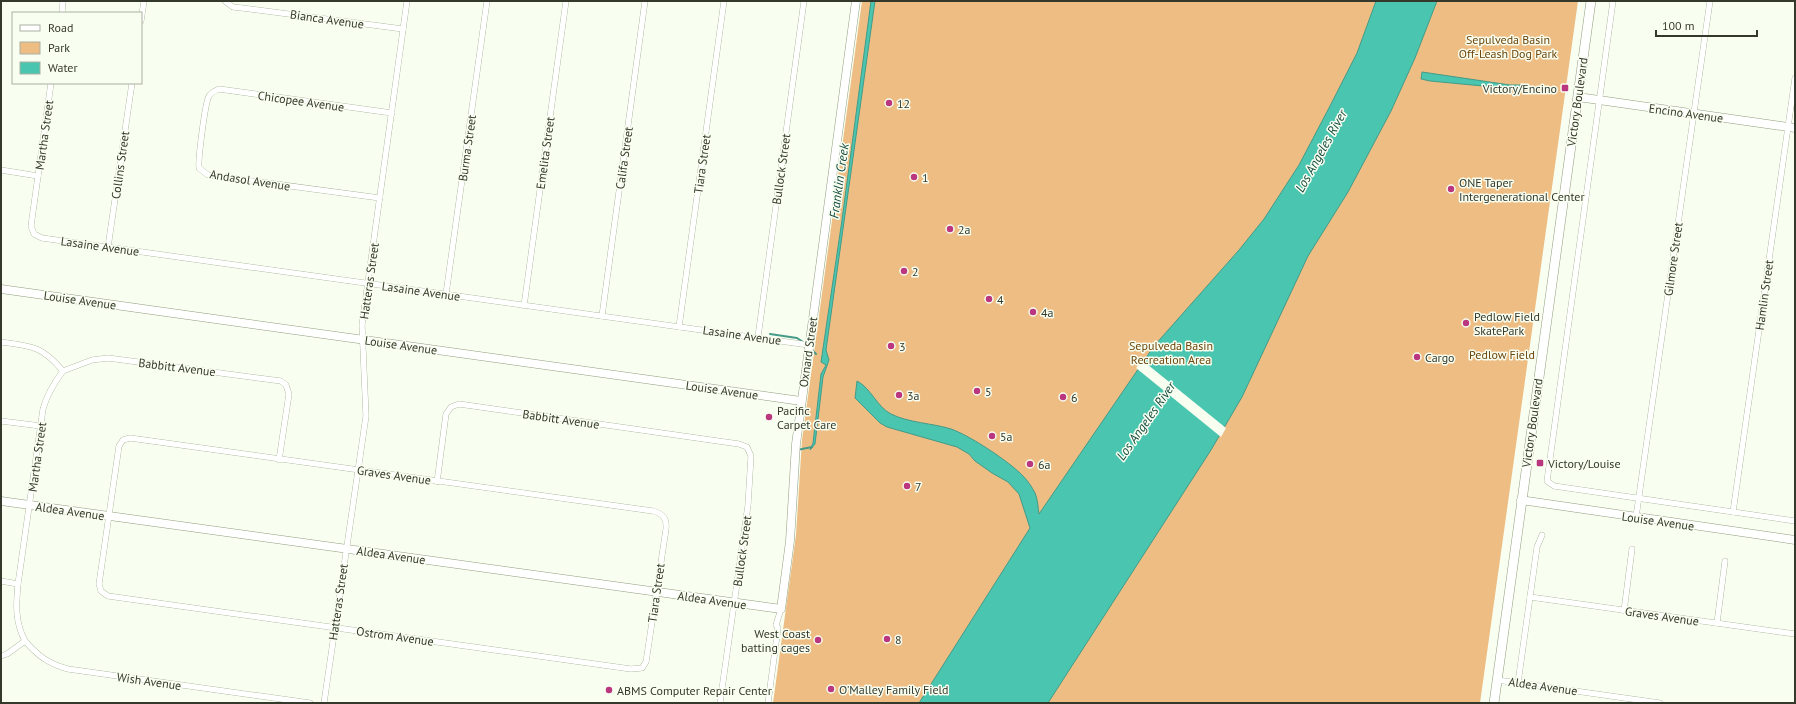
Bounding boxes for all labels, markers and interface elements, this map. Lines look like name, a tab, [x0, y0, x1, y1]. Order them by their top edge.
street label: Bianca Avenue	[289, 6, 365, 32]
legend	[12, 12, 142, 84]
scale bar	[1656, 12, 1757, 38]
text: 100 m	[1662, 18, 1695, 33]
text: Road	[48, 20, 73, 35]
park label: Sepulveda Basin Off-Leash Dog Park	[1459, 32, 1558, 61]
text: Park	[48, 40, 70, 55]
street label: Victory Boulevard	[1563, 57, 1591, 148]
text: Water	[48, 60, 78, 75]
place label: Victory/Encino	[1482, 81, 1557, 96]
marker: Victory/Encino	[1560, 83, 1570, 93]
street label: Chicopee Avenue	[257, 88, 345, 114]
place label: 12	[897, 96, 910, 111]
marker: 12	[884, 98, 894, 108]
street label: Martha Street	[32, 99, 56, 171]
street label: Encino Avenue	[1648, 100, 1724, 126]
water label: Los Angeles River	[1291, 106, 1351, 195]
street label: Burma Street	[455, 114, 479, 182]
street label: Emelita Street	[533, 116, 557, 190]
street label: Califa Street	[612, 126, 636, 190]
street label: Collins Street	[108, 130, 132, 200]
street label: Tiara Street	[690, 133, 714, 195]
street label: Bullock Street	[769, 133, 793, 205]
water label: Franklin Creek	[825, 141, 853, 220]
street label: Andasol Avenue	[209, 166, 291, 194]
place label: 1	[922, 170, 929, 185]
marker: 1	[909, 172, 919, 182]
place label: ONE Taper Intergenerational Center	[1459, 175, 1585, 204]
marker: ONE Taper Intergenerational Center	[1446, 184, 1456, 194]
street label: Gilmore Street	[1660, 221, 1686, 297]
place label: 2a	[958, 222, 971, 237]
marker: 2a	[945, 224, 955, 234]
street label: Lasaine Avenue	[60, 233, 140, 259]
street label: Hatteras Street	[356, 242, 382, 320]
street label: Hamlin Street	[1752, 259, 1776, 331]
place label: 2	[912, 264, 919, 279]
marker: 2	[899, 266, 909, 276]
street label: Lasaine Avenue	[381, 278, 461, 304]
street label: Louise Avenue	[43, 287, 117, 313]
place label: 4	[997, 292, 1004, 307]
marker: 4	[984, 294, 994, 304]
place label: 4a	[1041, 305, 1054, 320]
marker: 4a	[1028, 307, 1038, 317]
place label: Pedlow Field SkatePark	[1474, 309, 1540, 338]
street label: Oxnard Street	[796, 316, 820, 388]
marker: Pedlow Field SkatePark	[1461, 318, 1471, 328]
street label: Lasaine Avenue	[702, 322, 782, 348]
street label: Louise Avenue	[364, 332, 438, 358]
park label: Sepulveda Basin Recreation Area	[1129, 338, 1213, 367]
place label: 3	[899, 339, 906, 354]
marker: 3	[886, 341, 896, 351]
park label: Pedlow Field	[1469, 347, 1535, 362]
place label: Cargo	[1425, 350, 1455, 365]
marker: Cargo	[1412, 352, 1422, 362]
street label: Babbitt Avenue	[138, 355, 216, 379]
street label: Louise Avenue	[685, 377, 759, 403]
water label: Los Angeles River	[1113, 378, 1180, 463]
street label: Victory Boulevard	[1518, 378, 1546, 469]
place label: 5	[985, 384, 992, 399]
marker: 5	[972, 386, 982, 396]
place label: 3a	[907, 388, 920, 403]
marker: 3a	[894, 390, 904, 400]
place label: 6	[1071, 390, 1078, 405]
marker: 6	[1058, 392, 1068, 402]
place label: Pacific Carpet Care	[777, 403, 836, 432]
street label: Babbitt Avenue	[522, 406, 600, 432]
marker: Pacific Carpet Care	[764, 412, 774, 422]
street label: Martha Street	[25, 421, 49, 493]
place label: 5a	[1000, 429, 1013, 444]
marker: 5a	[987, 431, 997, 441]
place label: Victory/Louise	[1547, 456, 1621, 471]
place label: 6a	[1038, 457, 1051, 472]
marker: Victory/Louise	[1535, 458, 1545, 468]
marker: 6a	[1025, 459, 1035, 469]
street label: Graves Avenue	[356, 462, 432, 488]
place label: 7	[915, 479, 922, 494]
marker: 7	[902, 481, 912, 491]
street label: Aldea Avenue	[35, 499, 105, 523]
street label: Louise Avenue	[1621, 508, 1695, 534]
street label: Bullock Street	[730, 515, 754, 587]
street label: Aldea Avenue	[356, 543, 426, 567]
street label: Tiara Street	[644, 562, 668, 624]
street label: Hatteras Street	[325, 563, 351, 641]
street label: Aldea Avenue	[677, 588, 747, 612]
street label: Graves Avenue	[1624, 603, 1700, 629]
street label: Ostrom Avenue	[355, 623, 435, 649]
place label: West Coast batting cages	[741, 626, 810, 655]
place label: 8	[895, 632, 902, 647]
marker: 8	[882, 634, 892, 644]
marker: West Coast batting cages	[813, 635, 823, 645]
street label: Wish Avenue	[116, 669, 182, 693]
street label: Aldea Avenue	[1508, 674, 1578, 698]
place label: O'Malley Family Field	[839, 682, 948, 697]
place label: ABMS Computer Repair Center	[617, 683, 772, 698]
marker: O'Malley Family Field	[826, 684, 836, 694]
marker: ABMS Computer Repair Center	[604, 685, 614, 695]

